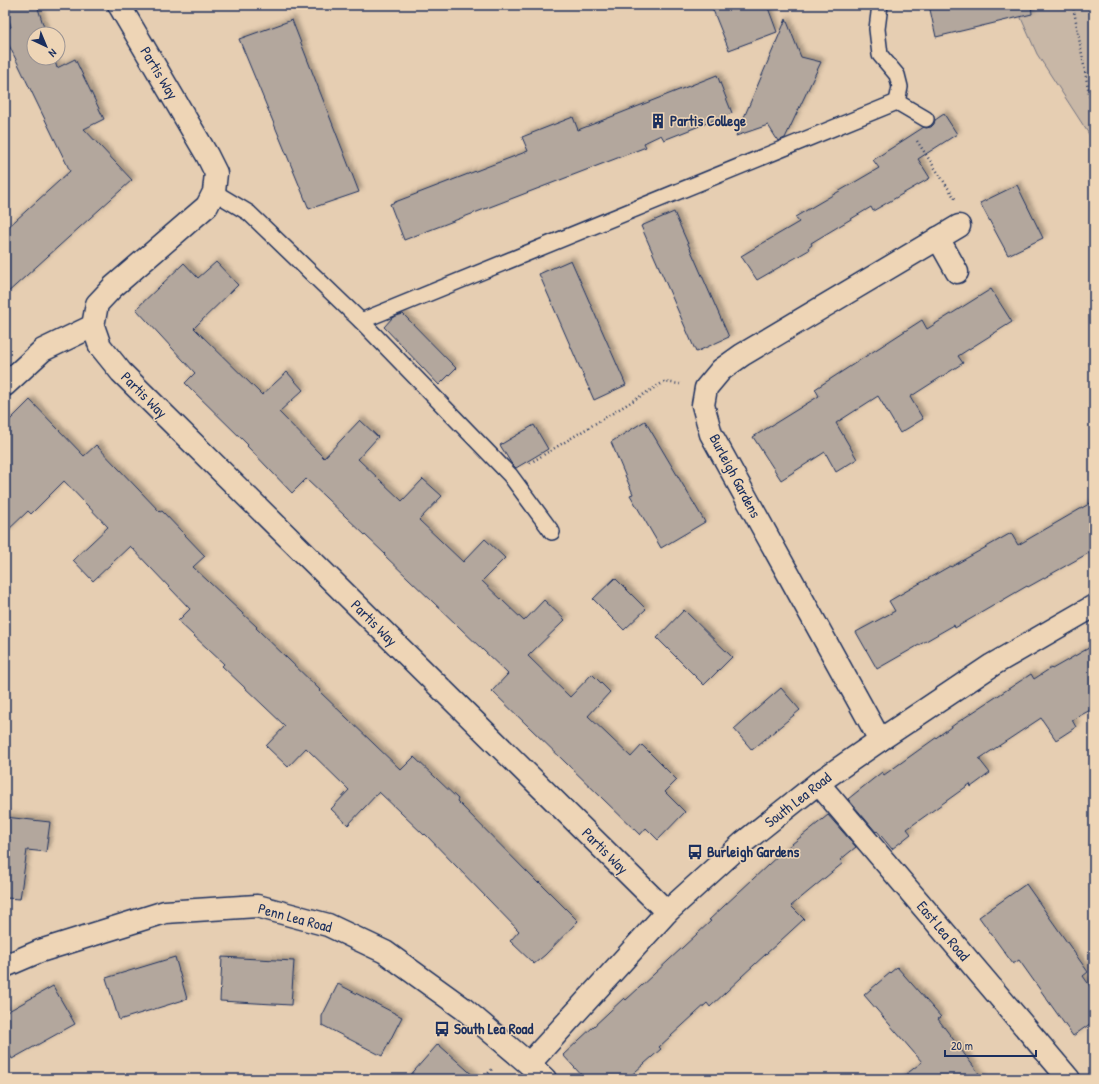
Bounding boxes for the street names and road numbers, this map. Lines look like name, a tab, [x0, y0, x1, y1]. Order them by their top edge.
street label: Partis Way	[135, 42, 183, 103]
street label: Partis Way	[116, 367, 172, 423]
street label: Burleigh Gardens	[704, 430, 766, 522]
street label: Partis Way	[346, 595, 402, 651]
street label: South Lea Road	[760, 767, 836, 832]
street label: Partis Way	[577, 823, 633, 879]
street label: East Lea Road	[912, 896, 975, 965]
street label: Penn Lea Road	[256, 898, 335, 937]

